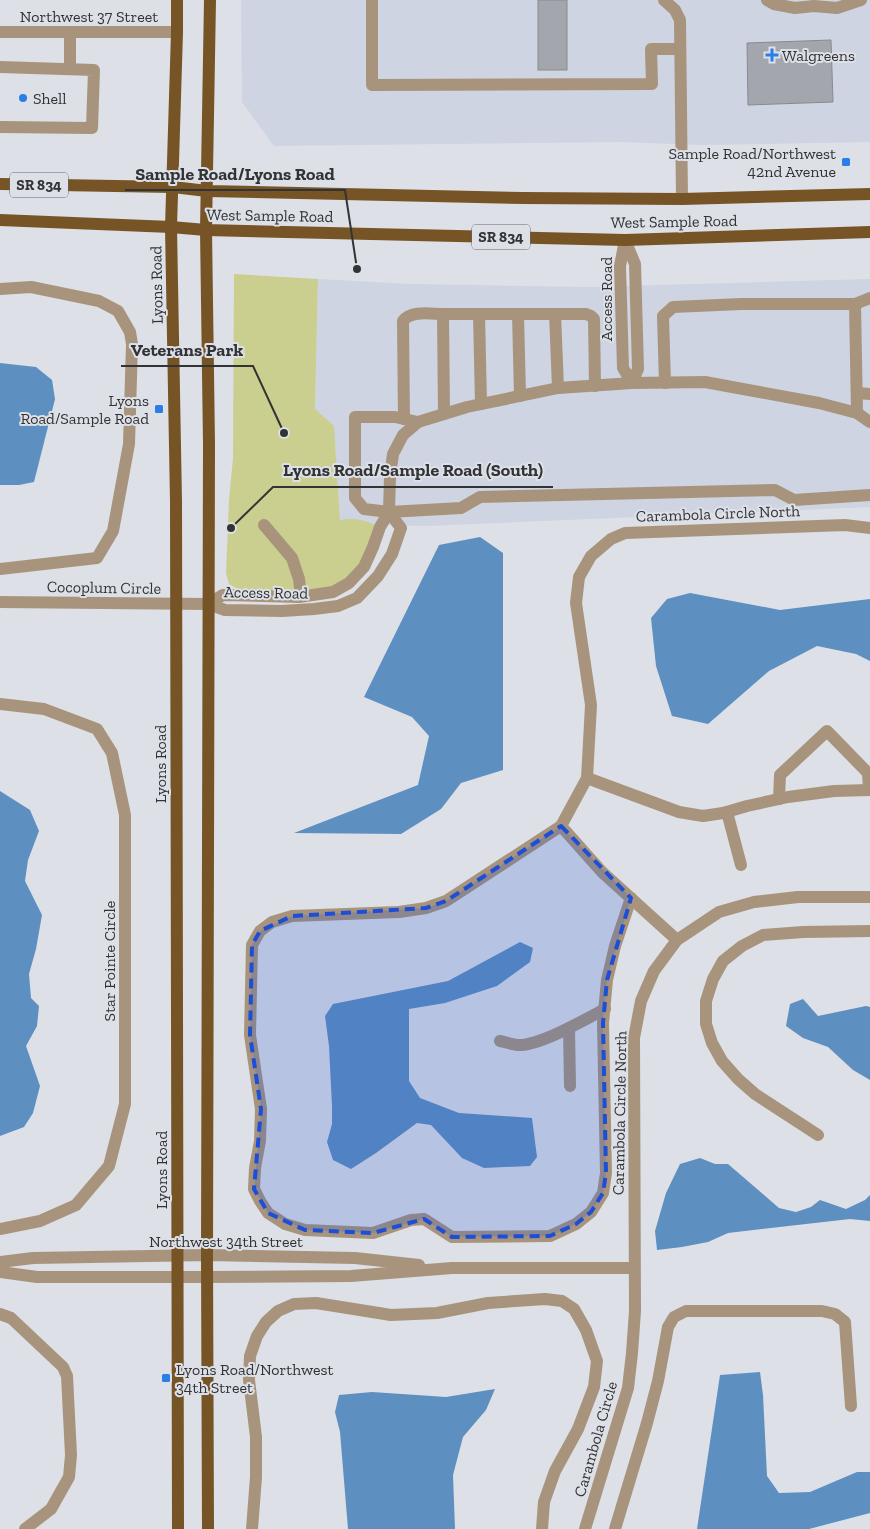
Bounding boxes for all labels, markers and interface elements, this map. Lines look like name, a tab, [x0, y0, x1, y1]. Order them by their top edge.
street label: Northwest 37 Street	[20, 7, 158, 26]
place label: Walgreens	[782, 46, 855, 65]
marker: Walgreens	[766, 49, 778, 61]
place label: Shell	[33, 89, 67, 108]
marker: Shell	[17, 92, 29, 104]
place label: Sample Road/Northwest 42nd Avenue	[668, 144, 836, 181]
marker: Sample Road/Northwest 42nd Avenue	[840, 156, 852, 168]
callout: Sample Road/Lyons Road	[125, 157, 345, 190]
text: Sample Road/Lyons Road	[135, 163, 336, 185]
road number: SR 834	[10, 172, 68, 198]
street label: West Sample Road	[206, 205, 334, 226]
street label: West Sample Road	[610, 211, 738, 232]
road number: SR 834	[472, 224, 530, 250]
street label: Lyons Road	[146, 245, 167, 324]
street label: Access Road	[597, 257, 616, 341]
callout: Veterans Park	[121, 333, 253, 366]
text: Veterans Park	[131, 339, 243, 361]
place label: Lyons Road/Sample Road	[21, 391, 149, 428]
marker: Lyons Road/Sample Road	[153, 403, 165, 415]
callout: Lyons Road/Sample Road (South)	[273, 454, 553, 487]
text: Lyons Road/Sample Road (South)	[283, 459, 543, 481]
street label: Carambola Circle North	[636, 501, 800, 526]
street label: Cocoplum Circle	[47, 577, 161, 598]
street label: Access Road	[224, 582, 309, 603]
street label: Lyons Road	[151, 725, 170, 803]
street label: Star Pointe Circle	[100, 901, 119, 1021]
street label: Carambola Circle North	[609, 1031, 630, 1195]
street label: Lyons Road	[152, 1131, 171, 1209]
street label: Northwest 34th Street	[149, 1232, 303, 1251]
place label: Lyons Road/Northwest 34th Street	[176, 1360, 333, 1397]
marker: Lyons Road/Northwest 34th Street	[160, 1372, 172, 1384]
street label: Carambola Circle	[570, 1379, 621, 1499]

